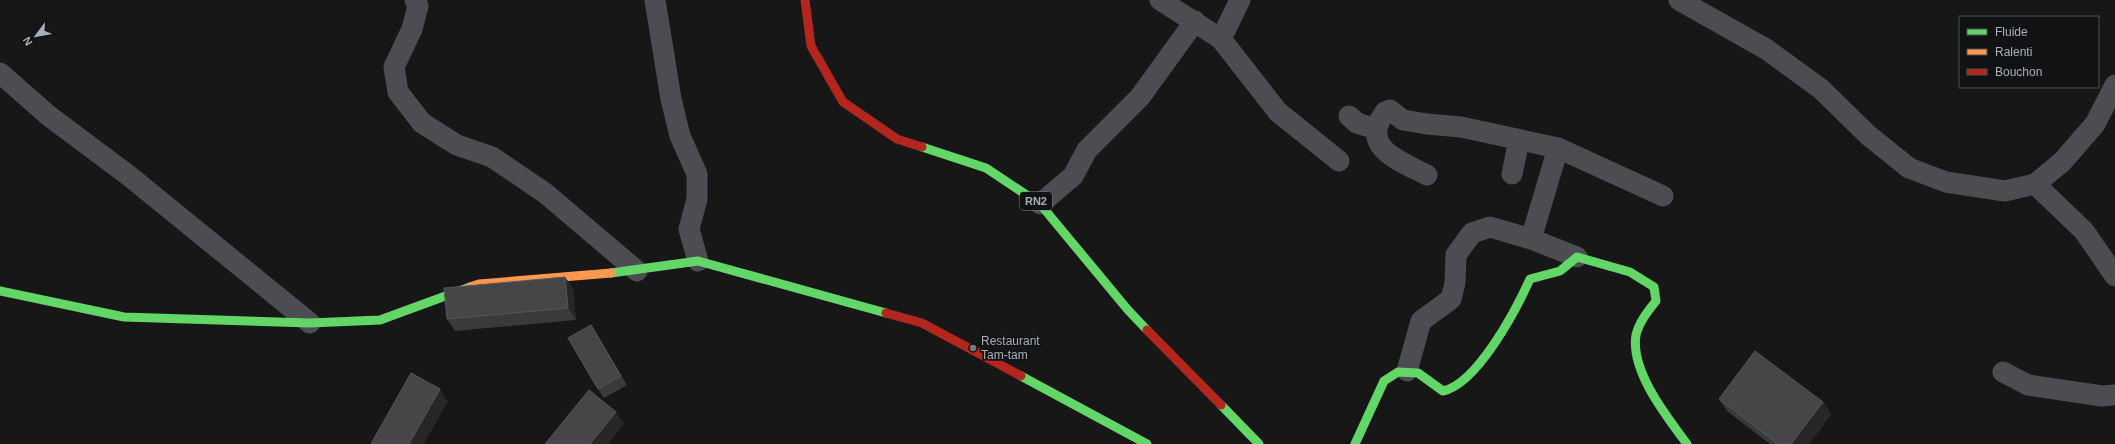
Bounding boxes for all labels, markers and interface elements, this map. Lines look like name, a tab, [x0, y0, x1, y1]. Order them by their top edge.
north arrow	[16, 16, 56, 56]
legend	[1959, 16, 2099, 88]
text: Fluide	[1995, 25, 2028, 39]
text: N	[20, 35, 35, 48]
text: Ralenti	[1995, 45, 2032, 59]
text: Bouchon	[1995, 65, 2042, 79]
road number: RN2	[1020, 192, 1052, 210]
place label: Restaurant Tam-tam	[981, 334, 1040, 362]
marker: Restaurant Tam-tam	[968, 343, 978, 353]

